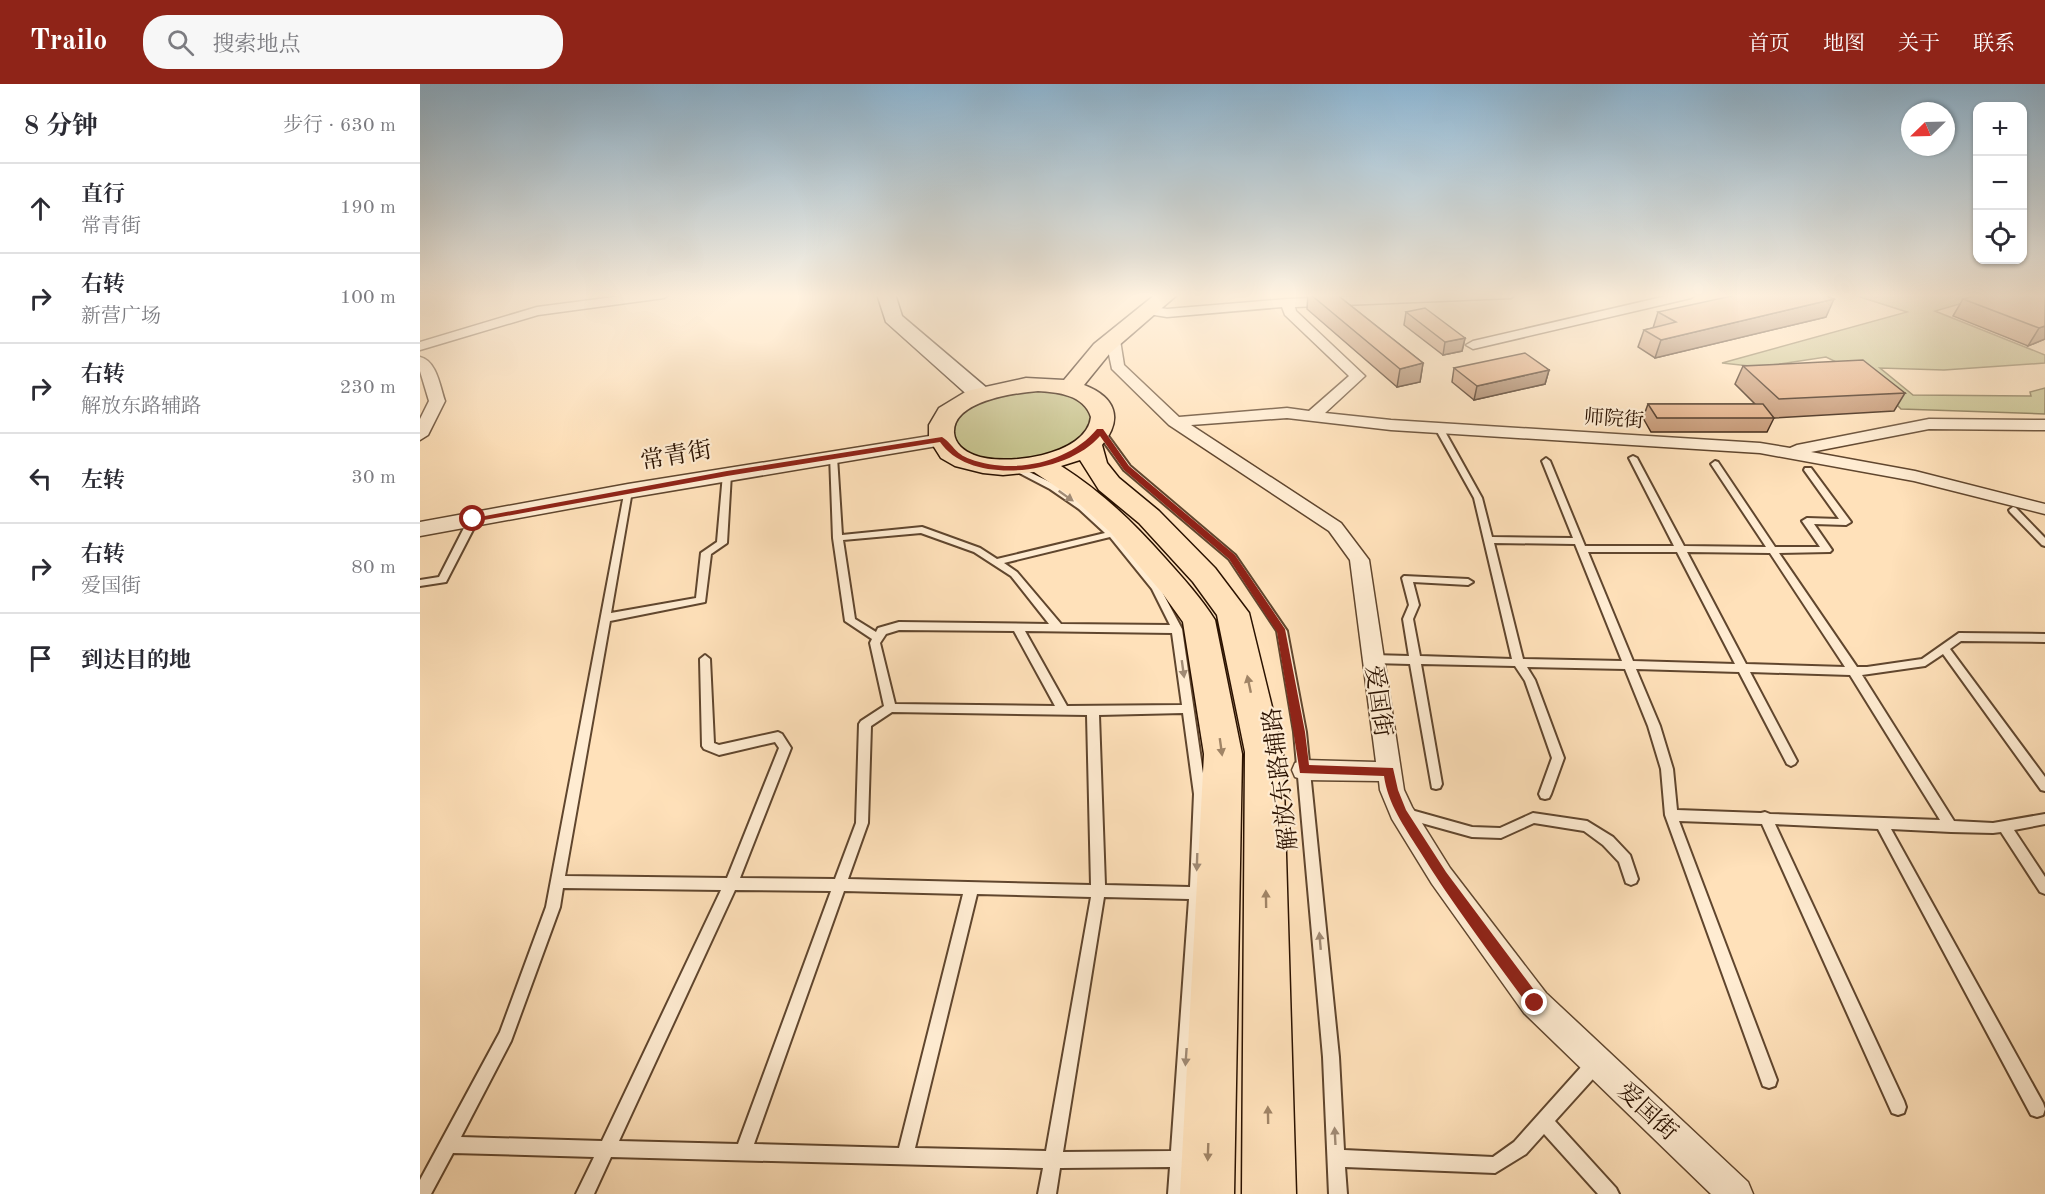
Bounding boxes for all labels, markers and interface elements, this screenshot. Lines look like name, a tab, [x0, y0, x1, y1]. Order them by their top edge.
search box	[143, 15, 563, 69]
icon: search	[164, 26, 197, 59]
text: Trailo	[30, 28, 107, 56]
text: 搜索地点	[212, 34, 300, 56]
text: 首页	[1748, 34, 1790, 55]
text: 地图	[1823, 34, 1865, 55]
text: 关于	[1898, 34, 1940, 55]
text: 联系	[1973, 34, 2015, 55]
north arrow	[1901, 102, 1955, 156]
map controls	[1973, 102, 2027, 264]
button: +	[1973, 102, 2027, 156]
text: 8 分钟	[24, 114, 98, 140]
text: 步行 · 630 m	[283, 116, 396, 136]
button: −	[1973, 156, 2027, 210]
text: 直行	[81, 184, 125, 206]
icon: ahead	[24, 192, 57, 225]
text: 190 m	[340, 198, 396, 218]
button: locate	[1973, 210, 2027, 264]
text: 常青街	[81, 217, 141, 237]
text: 右转	[81, 274, 125, 296]
icon: right	[24, 282, 57, 315]
text: 100 m	[340, 288, 396, 308]
text: 新营广场	[81, 307, 161, 327]
text: 右转	[81, 364, 125, 386]
icon: right	[24, 372, 57, 405]
text: 230 m	[340, 378, 396, 398]
text: 解放东路辅路	[81, 397, 201, 417]
street label: 师院街	[1583, 406, 1645, 432]
street label: 常青街	[638, 436, 714, 475]
icon: left	[24, 462, 57, 495]
text: 30 m	[351, 468, 396, 488]
text: 左转	[81, 470, 125, 492]
one-way arrow	[1057, 490, 1073, 502]
route start	[459, 505, 485, 531]
text: 右转	[81, 544, 125, 566]
icon: right	[24, 552, 57, 585]
text: 80 m	[351, 558, 396, 578]
text: 爱国街	[81, 577, 141, 597]
icon: arrive	[24, 642, 57, 675]
text: 到达目的地	[81, 650, 191, 672]
one-way arrow	[1178, 659, 1187, 678]
street label: 爱国街	[1360, 664, 1397, 739]
one-way arrow	[1244, 674, 1253, 693]
street label: 解放东路辅路	[1258, 706, 1303, 852]
one-way arrow	[1217, 738, 1226, 757]
one-way arrow	[1193, 853, 1202, 872]
one-way arrow	[1261, 889, 1271, 908]
one-way arrow	[1315, 932, 1325, 951]
route end	[1521, 989, 1547, 1015]
one-way arrow	[1181, 1048, 1190, 1067]
street label: 爱国街	[1612, 1077, 1683, 1146]
one-way arrow	[1263, 1105, 1273, 1124]
one-way arrow	[1331, 1126, 1340, 1145]
one-way arrow	[1204, 1142, 1213, 1161]

